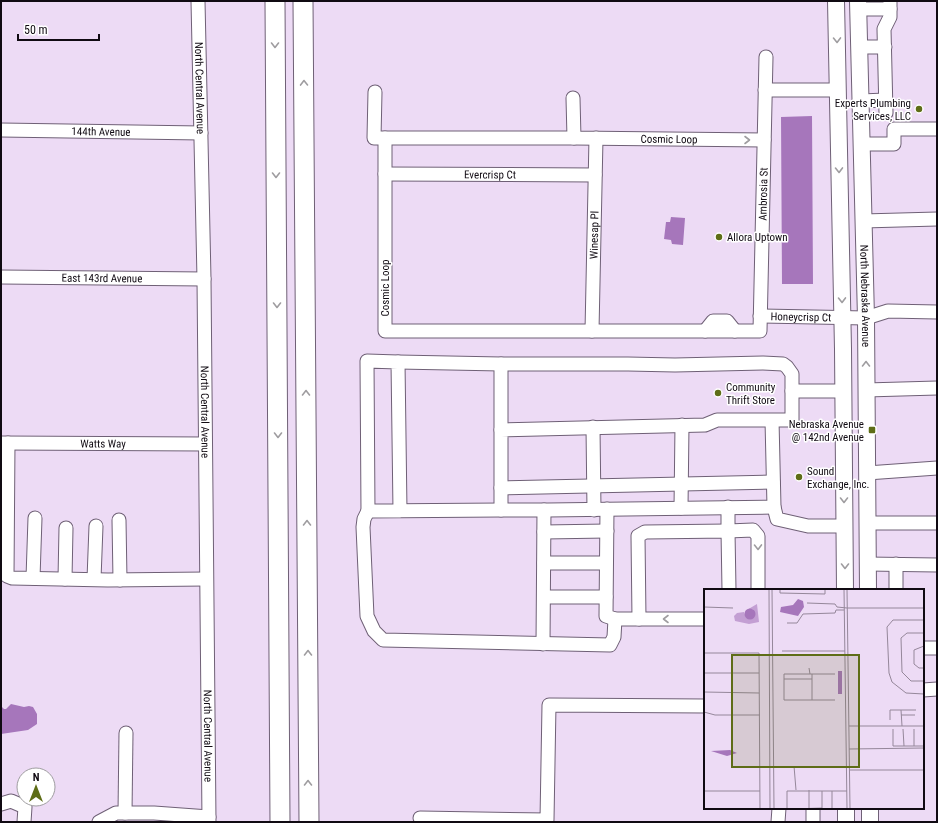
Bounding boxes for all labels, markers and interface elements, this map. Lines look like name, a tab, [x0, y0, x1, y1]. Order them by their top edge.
scale bar	[18, 16, 99, 42]
text: 50 m	[24, 23, 48, 37]
one-way arrow	[832, 37, 841, 43]
street label: North Central Avenue	[192, 42, 207, 134]
one-way arrow	[271, 42, 279, 48]
one-way arrow	[300, 80, 308, 86]
place label: Experts Plumbing Services, LLC	[835, 97, 911, 123]
marker: Experts Plumbing Services, LLC	[914, 104, 924, 114]
street label: 144th Avenue	[71, 125, 131, 138]
street label: Cosmic Loop	[640, 132, 698, 146]
one-way arrow	[744, 136, 750, 144]
street label: Ambrosia St	[756, 167, 770, 221]
one-way arrow	[835, 167, 843, 173]
street label: Evercrisp Ct	[464, 168, 516, 181]
one-way arrow	[272, 172, 280, 178]
street label: Winesap Pl	[587, 211, 601, 259]
place label: Allora Uptown	[727, 231, 788, 244]
marker: Allora Uptown	[714, 232, 724, 242]
street label: North Nebraska Avenue	[858, 245, 873, 347]
street label: Cosmic Loop	[379, 260, 392, 316]
street label: East 143rd Avenue	[62, 271, 142, 285]
one-way arrow	[838, 297, 846, 303]
one-way arrow	[273, 302, 281, 308]
street label: Honeycrisp Ct	[770, 310, 832, 324]
one-way arrow	[862, 361, 870, 367]
street label: North Central Avenue	[198, 366, 212, 458]
place label: Community Thrift Store	[726, 381, 776, 407]
marker: Community Thrift Store	[713, 388, 723, 398]
one-way arrow	[302, 390, 310, 396]
place label: Nebraska Avenue @ 142nd Avenue	[789, 418, 864, 444]
marker: Nebraska Avenue @ 142nd Avenue	[867, 425, 877, 435]
one-way arrow	[274, 432, 282, 438]
street label: Watts Way	[80, 437, 126, 450]
place label: Sound Exchange, Inc.	[807, 465, 870, 491]
marker: Sound Exchange, Inc.	[794, 472, 804, 482]
one-way arrow	[840, 497, 848, 503]
one-way arrow	[303, 520, 311, 526]
one-way arrow	[754, 544, 762, 550]
one-way arrow	[841, 563, 849, 569]
inset map	[704, 589, 924, 809]
one-way arrow	[663, 615, 669, 623]
one-way arrow	[304, 650, 312, 656]
street label: North Central Avenue	[201, 690, 215, 782]
north arrow	[16, 767, 56, 807]
text: N	[33, 771, 40, 784]
one-way arrow	[304, 780, 312, 786]

